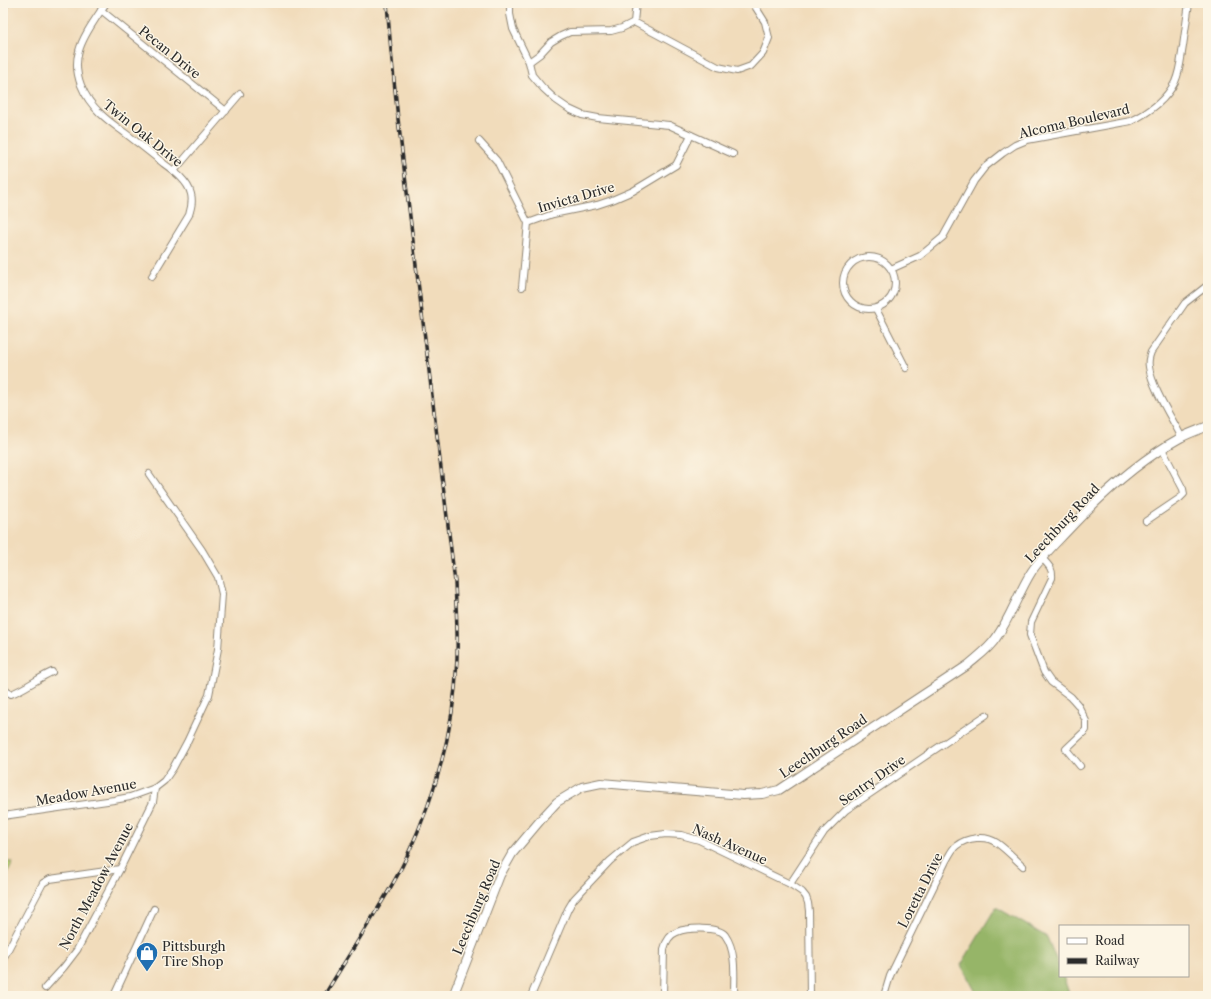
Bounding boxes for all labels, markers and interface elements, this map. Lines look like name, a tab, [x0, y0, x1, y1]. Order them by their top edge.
street label: Pecan Drive	[136, 22, 204, 82]
street label: Twin Oak Drive	[100, 96, 186, 170]
street label: Alcoma Boulevard	[1016, 100, 1131, 142]
street label: Invicta Drive	[536, 178, 616, 216]
street label: Leechburg Road	[1021, 480, 1103, 566]
street label: Leechburg Road	[776, 711, 870, 781]
street label: Sentry Drive	[836, 751, 908, 809]
street label: Meadow Avenue	[34, 775, 138, 809]
street label: North Meadow Avenue	[56, 820, 136, 952]
street label: Nash Avenue	[690, 820, 770, 868]
street label: Loretta Drive	[894, 850, 946, 930]
street label: Leechburg Road	[449, 857, 503, 957]
legend	[1059, 925, 1189, 977]
text: Road	[1095, 933, 1125, 948]
place label: Pittsburgh Tire Shop	[162, 938, 226, 969]
shop icon: Pittsburgh Tire Shop	[134, 940, 160, 973]
text: Railway	[1095, 953, 1140, 968]

